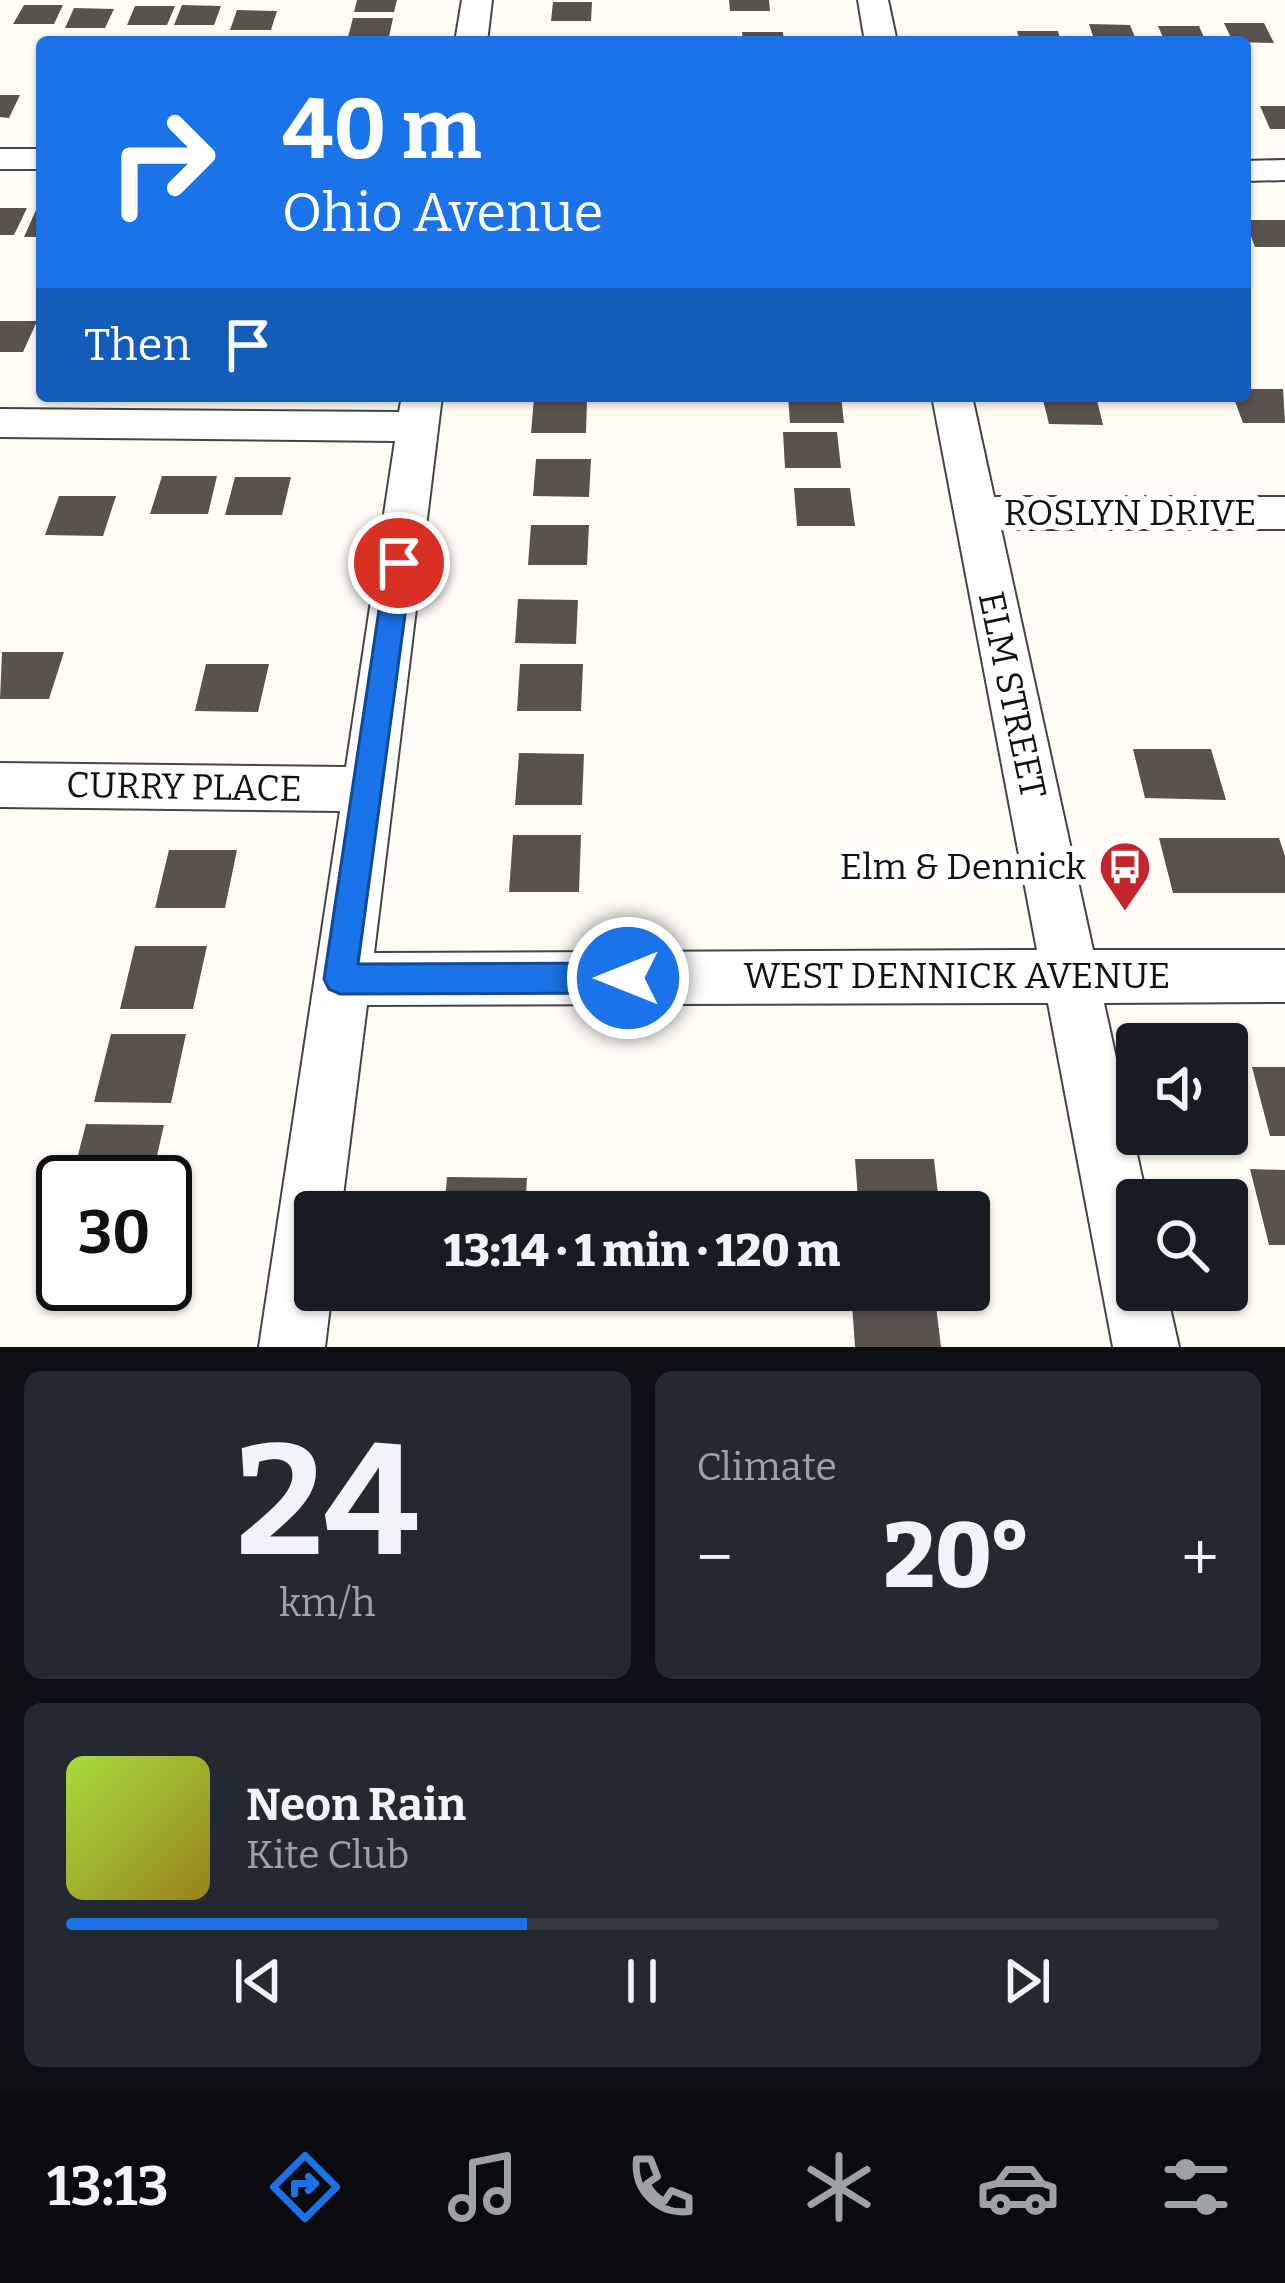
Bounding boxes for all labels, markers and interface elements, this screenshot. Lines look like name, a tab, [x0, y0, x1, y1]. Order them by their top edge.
text: 40 m	[282, 79, 482, 180]
icon: right	[84, 84, 240, 240]
text: Ohio Avenue	[282, 181, 603, 245]
icon: arrive	[215, 312, 281, 378]
text: Then	[84, 318, 191, 372]
street label: ROSLYN DRIVE	[1004, 491, 1256, 535]
pin	[348, 512, 450, 614]
icon: arrive	[366, 530, 432, 596]
street label: ELM STREET	[969, 588, 1055, 802]
street label: CURRY PLACE	[66, 763, 302, 811]
bus stop icon: Elm & Dennick	[1097, 839, 1153, 913]
place label: Elm & Dennick	[840, 845, 1087, 889]
position arrow	[565, 915, 691, 1041]
street label: WEST DENNICK AVENUE	[744, 954, 1170, 998]
map controls	[1116, 1023, 1248, 1311]
button: sound	[1116, 1023, 1248, 1155]
speed limit sign: 30	[36, 1155, 192, 1311]
button: search	[1116, 1179, 1248, 1311]
text: 13:14 · 1 min · 120 m	[444, 1224, 840, 1278]
text: 24	[236, 1408, 419, 1595]
text: Climate	[697, 1444, 837, 1490]
text: 20°	[883, 1503, 1031, 1611]
text: −	[697, 1518, 733, 1597]
text: +	[1181, 1518, 1219, 1597]
text: km/h	[279, 1580, 376, 1626]
text: Neon Rain	[246, 1778, 466, 1832]
text: Kite Club	[246, 1832, 409, 1878]
icon: previous	[225, 1948, 291, 2014]
icon: pause	[609, 1948, 675, 2014]
icon: next	[994, 1948, 1060, 2014]
icon: directions	[263, 2145, 347, 2229]
icon: music	[441, 2145, 525, 2229]
icon: phone	[619, 2145, 703, 2229]
icon: climate	[797, 2145, 881, 2229]
icon: car	[976, 2145, 1060, 2229]
icon: filters	[1154, 2145, 1238, 2229]
text: 13:13	[47, 2155, 169, 2219]

